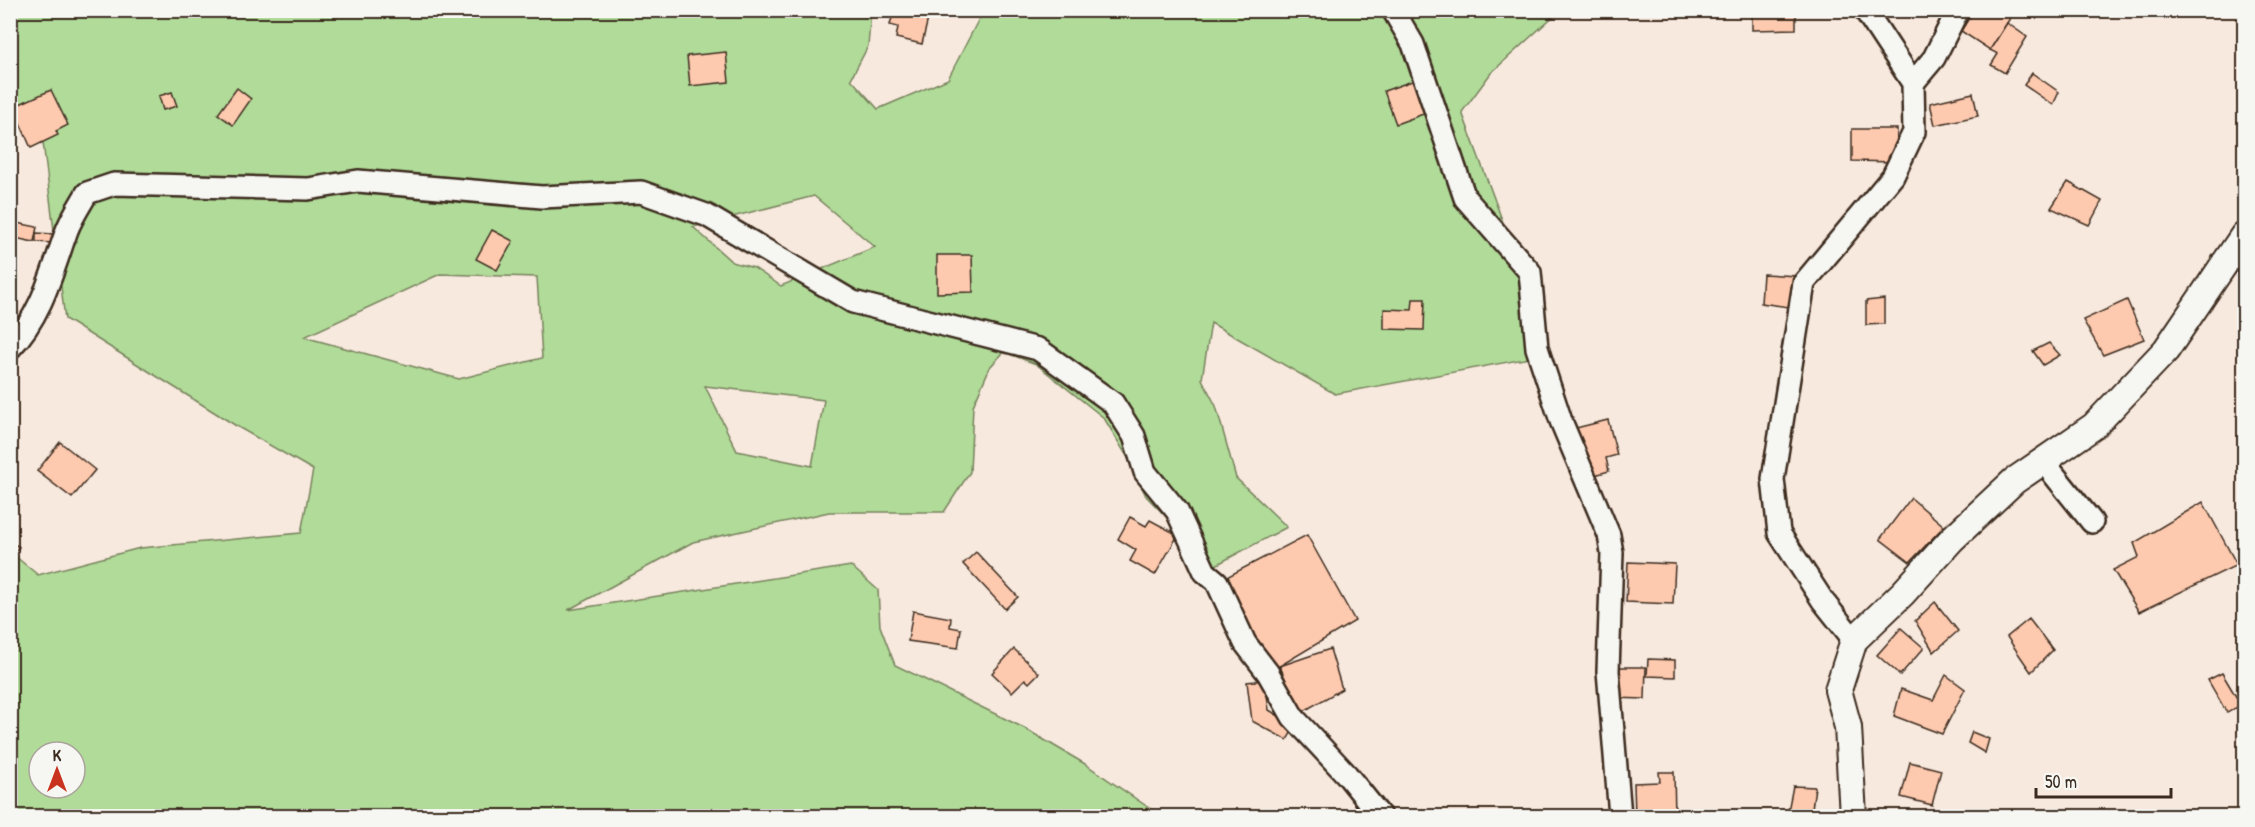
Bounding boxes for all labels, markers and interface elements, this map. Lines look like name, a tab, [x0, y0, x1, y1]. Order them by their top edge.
north arrow	[27, 740, 87, 800]
text: K	[53, 744, 62, 766]
scale bar	[2036, 761, 2171, 799]
text: 50 m	[2045, 769, 2077, 794]

